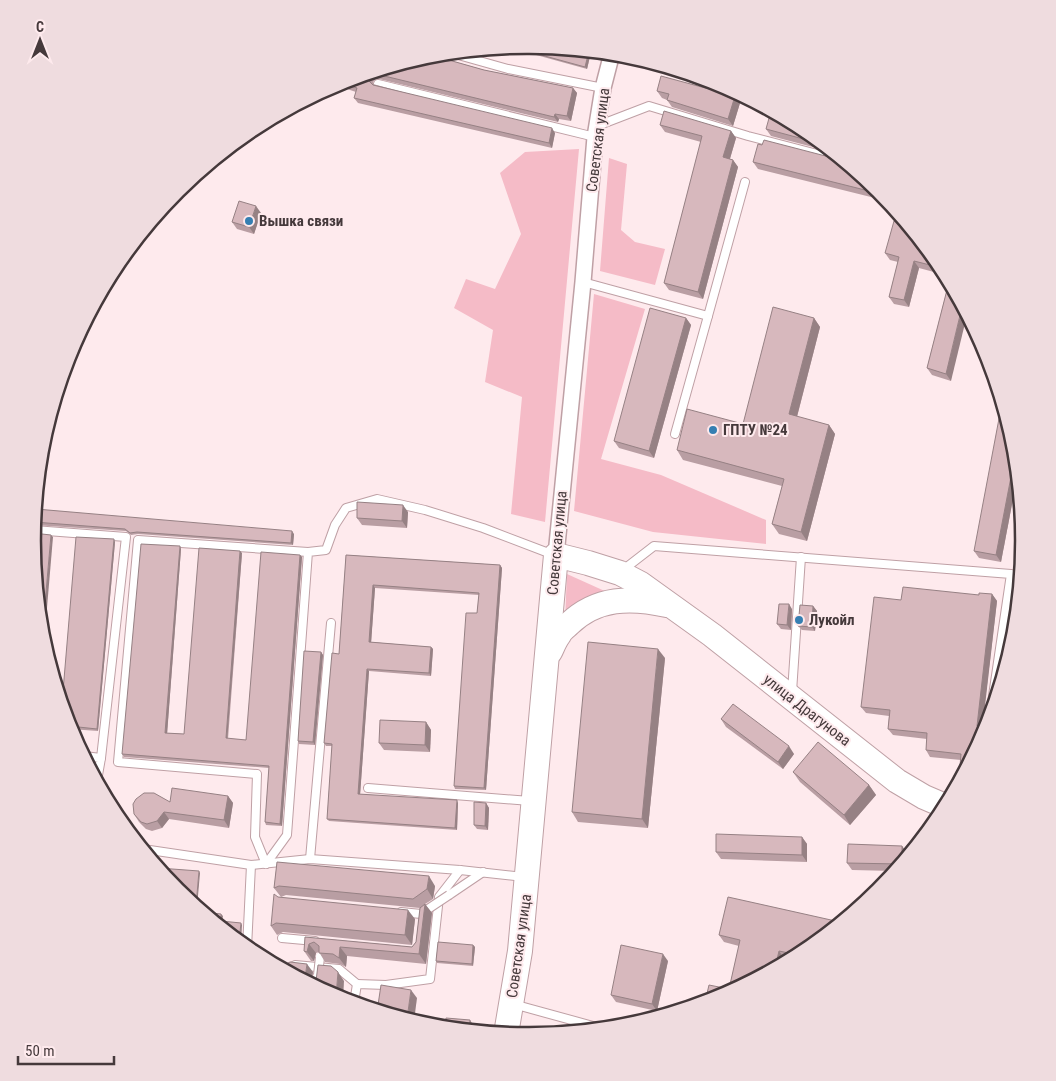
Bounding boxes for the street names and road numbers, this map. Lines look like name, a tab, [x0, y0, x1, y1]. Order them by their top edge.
street label: Советская улица	[583, 87, 613, 193]
street label: Советская улица	[543, 490, 571, 596]
street label: улица Драгунова	[760, 670, 854, 750]
street label: Советская улица	[503, 893, 535, 999]

